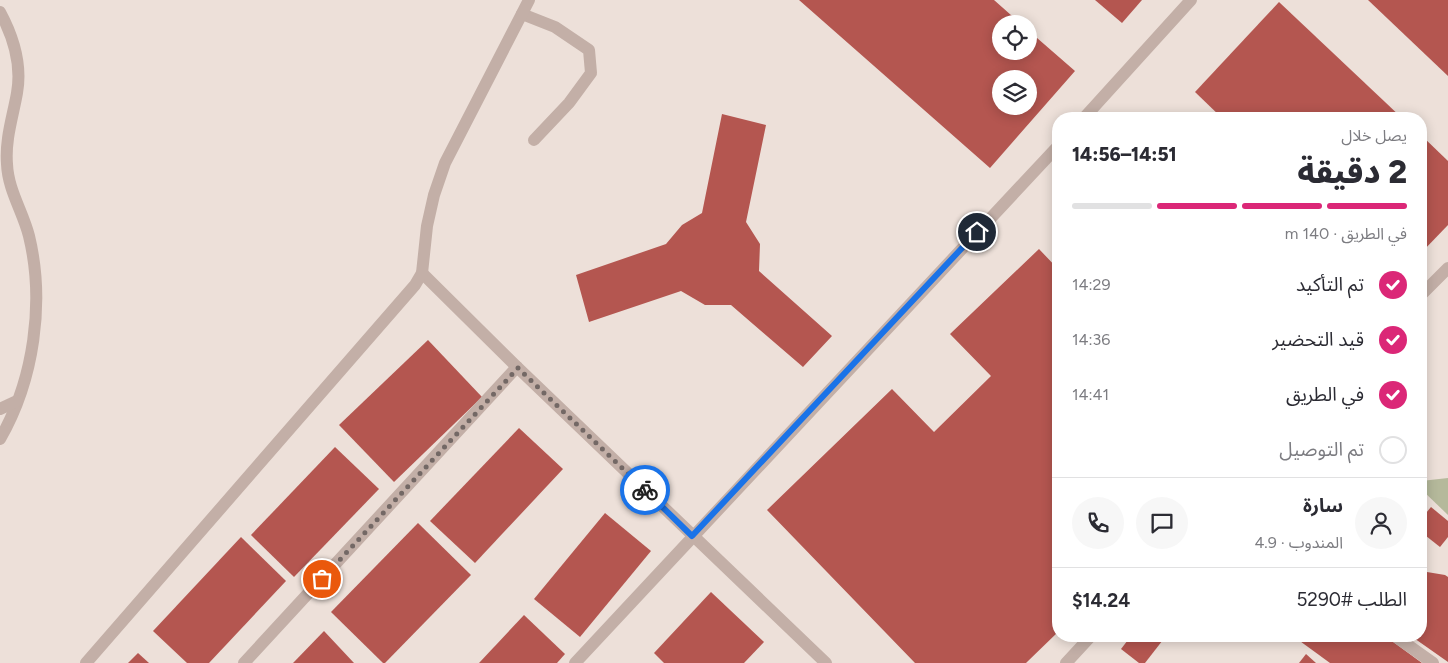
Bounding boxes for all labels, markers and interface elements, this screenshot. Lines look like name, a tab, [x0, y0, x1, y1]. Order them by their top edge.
map controls	[992, 15, 1037, 115]
button: locate	[992, 15, 1037, 60]
button: layers	[992, 70, 1037, 115]
text: يصل خلال	[1341, 126, 1407, 145]
text: 14:51–14:56	[1072, 143, 1177, 166]
text: 2 دقيقة	[1297, 153, 1407, 191]
pin	[956, 211, 998, 253]
icon: home	[963, 218, 991, 246]
text: في الطريق · 140 m	[1285, 224, 1407, 243]
icon: check	[1379, 271, 1407, 299]
text: تم التأكيد	[1296, 273, 1364, 296]
text: 14:29	[1072, 275, 1111, 294]
icon: check	[1379, 326, 1407, 354]
text: قيد التحضير	[1272, 328, 1364, 351]
text: 14:36	[1072, 330, 1110, 349]
icon: check	[1379, 381, 1407, 409]
text: في الطريق	[1286, 383, 1364, 406]
text: 14:41	[1072, 385, 1109, 404]
text: تم التوصيل	[1279, 438, 1364, 461]
courier	[620, 465, 670, 515]
icon: bike	[631, 476, 659, 504]
text: سارة	[1303, 494, 1343, 517]
button: phone	[1072, 497, 1124, 549]
button: chat	[1136, 497, 1188, 549]
button: person	[1355, 497, 1407, 549]
text: المندوب · 4.9	[1254, 533, 1343, 552]
pin	[301, 558, 343, 600]
icon: bag	[308, 565, 336, 593]
text: الطلب #5290	[1296, 588, 1407, 611]
text: $14.24	[1072, 589, 1130, 612]

